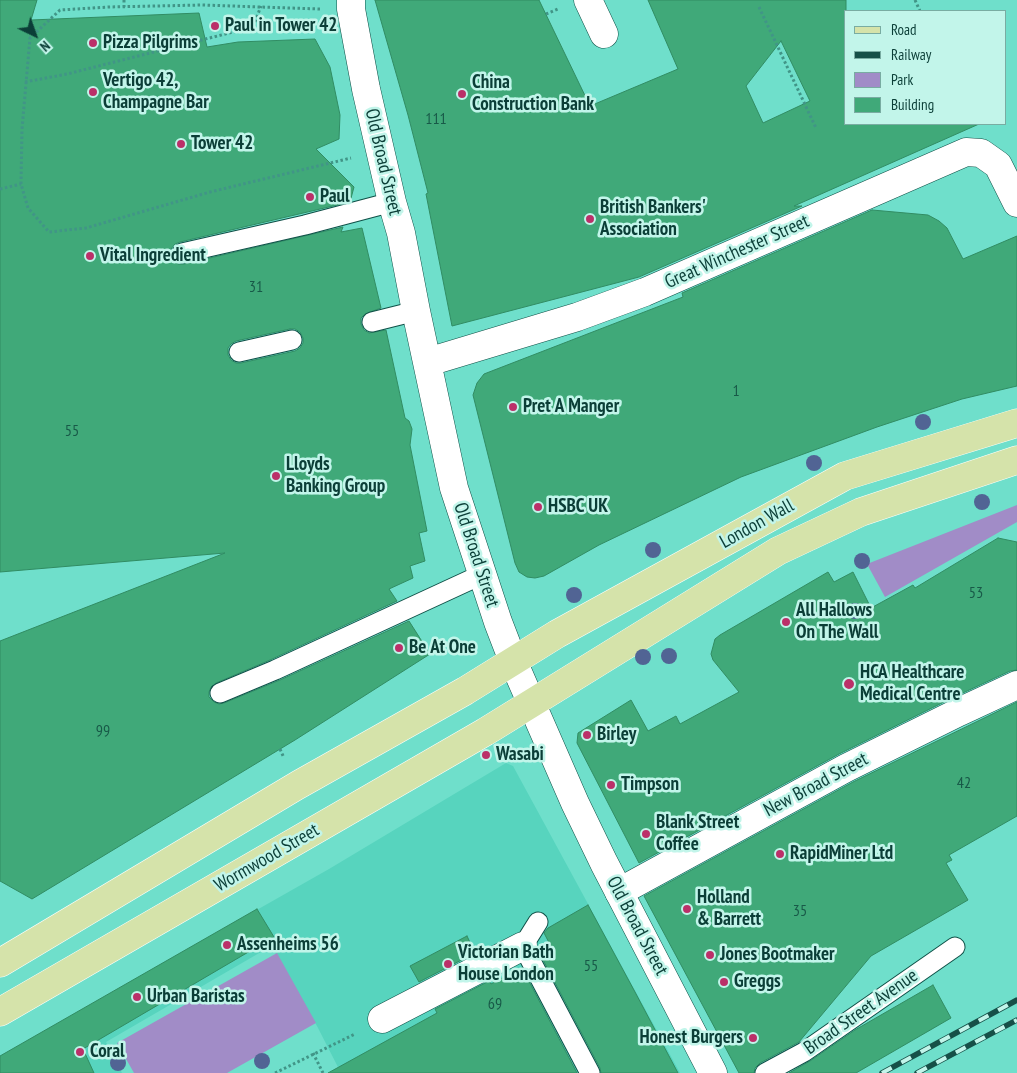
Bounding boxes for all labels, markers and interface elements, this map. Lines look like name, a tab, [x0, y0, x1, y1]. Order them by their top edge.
north arrow	[10, 10, 60, 60]
legend	[844, 10, 1007, 125]
place label: Paul in Tower 42	[225, 15, 337, 37]
marker: Paul in Tower 42	[209, 20, 221, 32]
text: Road	[891, 20, 917, 39]
place label: Pizza Pilgrims	[103, 32, 198, 54]
text: N	[36, 37, 54, 55]
marker: Pizza Pilgrims	[87, 37, 99, 49]
text: Railway	[891, 45, 931, 64]
place label: Vertigo 42, Champagne Bar	[103, 70, 209, 114]
text: Park	[891, 70, 913, 89]
place label: China Construction Bank	[472, 72, 594, 116]
marker: Vertigo 42, Champagne Bar	[87, 86, 99, 98]
marker: China Construction Bank	[456, 88, 468, 100]
text: Building	[891, 95, 934, 114]
street label: Old Broad Street	[360, 106, 406, 218]
house number: 111	[425, 109, 447, 129]
place label: Tower 42	[191, 133, 253, 155]
marker: Tower 42	[175, 138, 187, 150]
place label: Paul	[320, 186, 350, 208]
marker: Paul	[304, 191, 316, 203]
place label: British Bankers' Association	[600, 197, 706, 241]
street label: Great Winchester Street	[661, 210, 813, 294]
marker: British Bankers' Association	[584, 213, 596, 225]
place label: Vital Ingredient	[100, 245, 206, 267]
marker: Vital Ingredient	[84, 250, 96, 262]
house number: 31	[249, 277, 263, 297]
house number: 1	[732, 381, 740, 401]
place label: Pret A Manger	[523, 396, 619, 418]
marker: Pret A Manger	[507, 401, 519, 413]
house number: 55	[65, 421, 79, 441]
place label: Lloyds Banking Group	[286, 454, 385, 498]
marker: Lloyds Banking Group	[270, 470, 282, 482]
street label: London Wall	[716, 494, 798, 554]
place label: HSBC UK	[548, 496, 608, 518]
street label: Old Broad Street	[448, 500, 504, 610]
marker: HSBC UK	[532, 501, 544, 513]
house number: 53	[969, 583, 983, 603]
place label: All Hallows On The Wall	[796, 600, 878, 644]
marker: All Hallows On The Wall	[780, 616, 792, 628]
place label: Be At One	[409, 637, 476, 659]
marker: Be At One	[393, 642, 405, 654]
place label: HCA Healthcare Medical Centre	[860, 662, 964, 706]
marker: HCA Healthcare Medical Centre	[842, 677, 856, 691]
house number: 99	[96, 721, 110, 741]
place label: Birley	[597, 724, 636, 746]
marker: Birley	[581, 729, 593, 741]
place label: Wasabi	[496, 744, 544, 766]
street label: New Broad Street	[760, 748, 872, 822]
marker: Wasabi	[480, 749, 492, 761]
house number: 42	[957, 773, 971, 793]
place label: Timpson	[621, 774, 679, 796]
marker: Timpson	[605, 779, 617, 791]
place label: Blank Street Coffee	[656, 812, 739, 856]
street label: Wormwood Street	[211, 819, 323, 897]
marker: Blank Street Coffee	[640, 828, 652, 840]
place label: RapidMiner Ltd	[790, 843, 893, 865]
marker: RapidMiner Ltd	[774, 848, 786, 860]
street label: Old Broad Street	[601, 873, 673, 979]
place label: Holland & Barrett	[697, 887, 761, 931]
house number: 35	[793, 901, 807, 921]
marker: Holland & Barrett	[681, 903, 693, 915]
place label: Assenheims 56	[237, 934, 339, 956]
marker: Assenheims 56	[221, 939, 233, 951]
place label: Victorian Bath House London	[458, 942, 554, 986]
place label: Jones Bootmaker	[720, 944, 835, 966]
marker: Jones Bootmaker	[704, 949, 716, 961]
house number: 55	[584, 956, 598, 976]
marker: Victorian Bath House London	[442, 958, 454, 970]
street label: Broad Street Avenue	[800, 964, 922, 1060]
place label: Greggs	[734, 971, 781, 993]
marker: Greggs	[718, 976, 730, 988]
place label: Urban Baristas	[147, 986, 245, 1008]
marker: Urban Baristas	[131, 991, 143, 1003]
house number: 69	[488, 994, 502, 1014]
place label: Honest Burgers	[640, 1027, 743, 1049]
marker: Honest Burgers	[747, 1032, 759, 1044]
place label: Coral	[90, 1041, 125, 1063]
marker: Coral	[74, 1046, 86, 1058]

